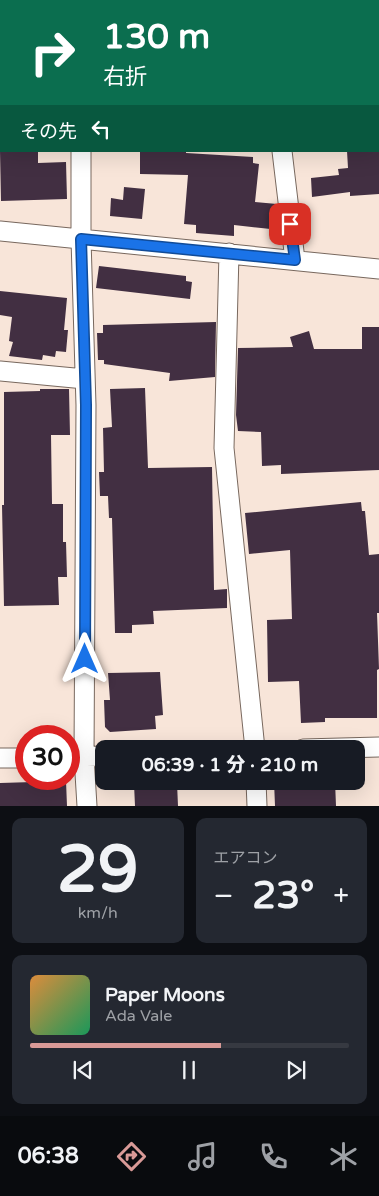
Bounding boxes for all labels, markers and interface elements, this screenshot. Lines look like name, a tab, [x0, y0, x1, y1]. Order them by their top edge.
text: 130 m	[103, 16, 210, 58]
icon: right	[20, 20, 85, 85]
text: 右折	[103, 64, 147, 90]
icon: left	[87, 115, 115, 143]
text: その先	[20, 121, 77, 143]
pin	[269, 203, 311, 245]
icon: arrive	[276, 210, 304, 238]
position arrow	[58, 632, 110, 684]
speed limit sign: 30	[15, 725, 80, 790]
text: 06:39 · 1 分 · 210 m	[142, 754, 318, 776]
text: 29	[57, 831, 139, 910]
text: エアコン	[214, 848, 278, 868]
text: 23°	[252, 873, 314, 919]
text: −	[214, 879, 233, 913]
text: +	[333, 879, 349, 913]
text: km/h	[78, 903, 118, 923]
text: Paper Moons	[105, 984, 225, 1006]
text: Ada Vale	[105, 1006, 172, 1026]
icon: previous	[69, 1056, 97, 1084]
icon: pause	[175, 1056, 203, 1084]
icon: next	[282, 1056, 310, 1084]
icon: directions	[114, 1139, 149, 1174]
icon: music	[185, 1139, 220, 1174]
icon: phone	[256, 1139, 291, 1174]
icon: climate	[326, 1139, 361, 1174]
text: 06:38	[18, 1143, 79, 1169]

